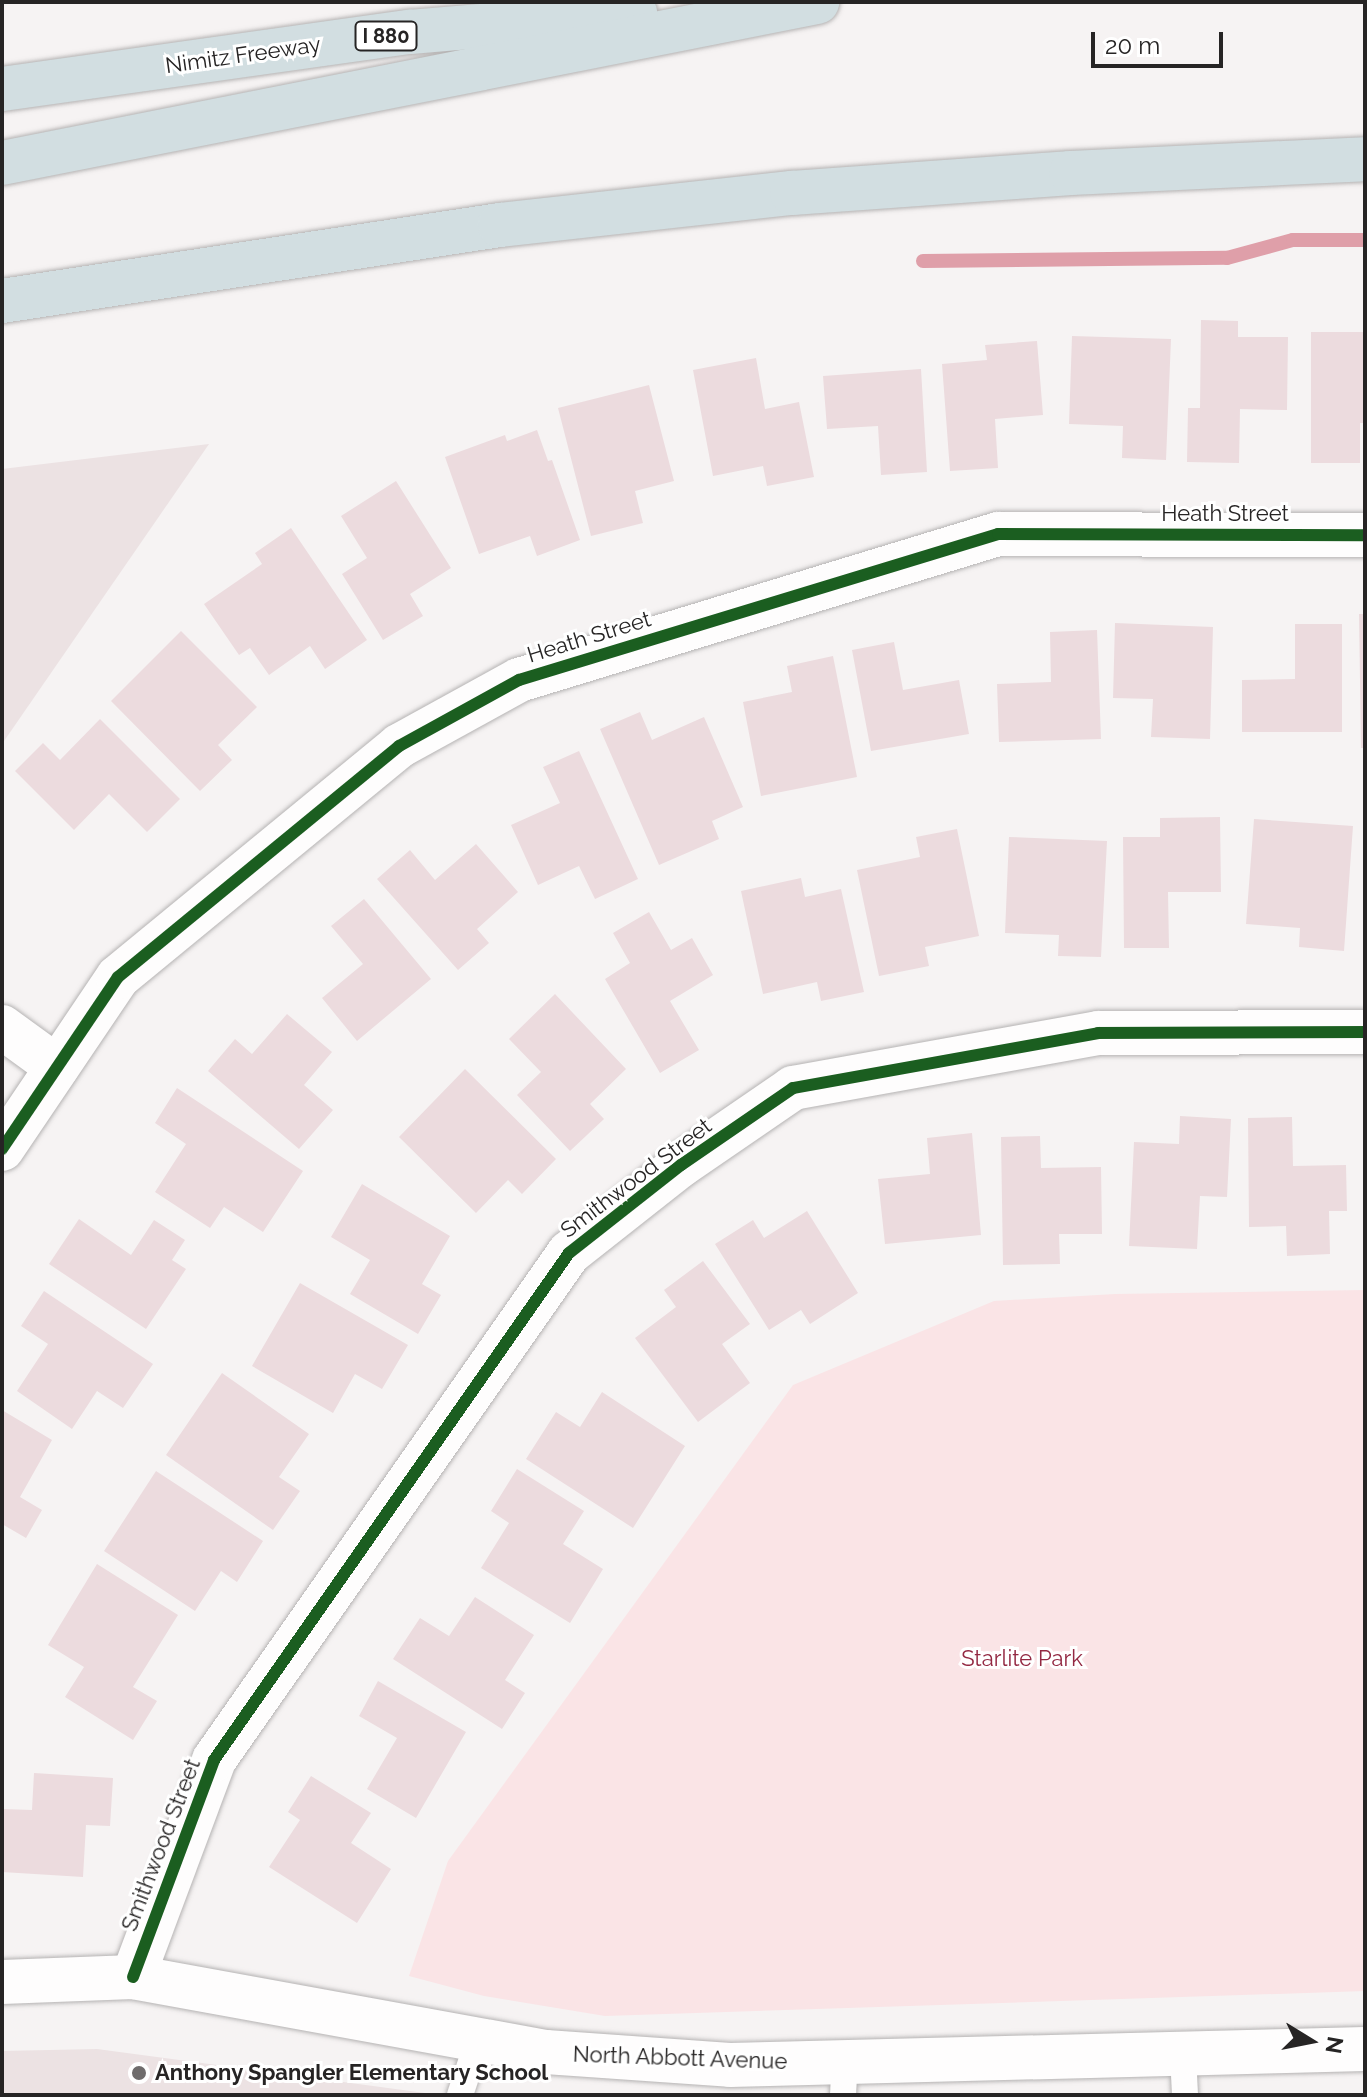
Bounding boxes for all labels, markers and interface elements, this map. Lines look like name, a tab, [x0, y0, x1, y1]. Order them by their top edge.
scale bar	[1095, 16, 1227, 66]
road number: I 880	[354, 20, 418, 52]
street label: Nimitz Freeway	[164, 31, 322, 79]
text: 20 m	[1105, 31, 1160, 60]
street label: Heath Street	[1161, 501, 1289, 527]
street label: Heath Street	[524, 606, 654, 668]
street label: Smithwood Street	[555, 1113, 717, 1243]
park label: Starlite Park	[961, 1646, 1083, 1672]
street label: Smithwood Street	[116, 1755, 206, 1935]
north arrow	[1271, 2001, 1351, 2081]
text: N	[1320, 2035, 1349, 2056]
street label: North Abbott Avenue	[572, 2041, 788, 2075]
place label: Anthony Spangler Elementary School	[155, 2060, 550, 2086]
marker: Anthony Spangler Elementary School	[130, 2064, 148, 2082]

